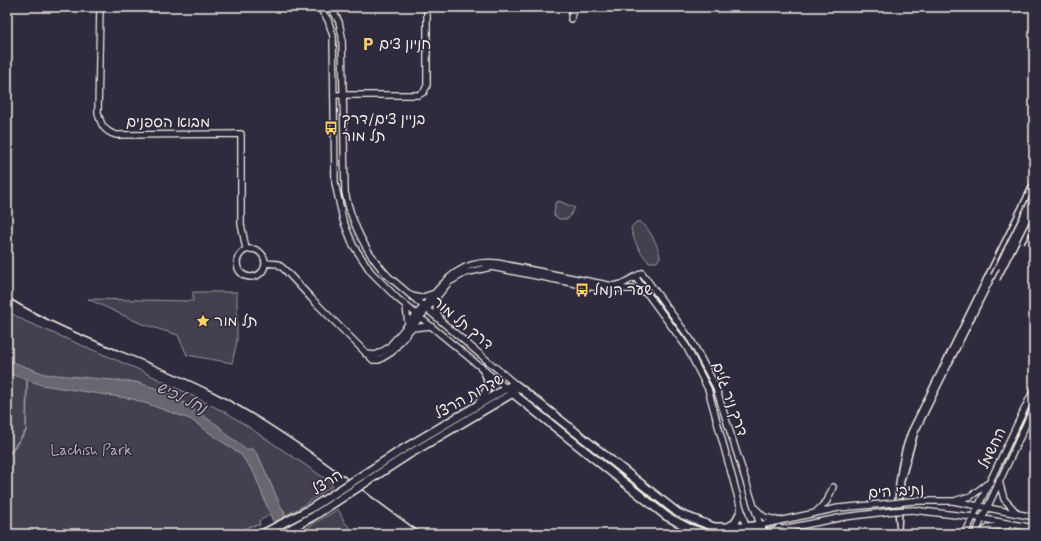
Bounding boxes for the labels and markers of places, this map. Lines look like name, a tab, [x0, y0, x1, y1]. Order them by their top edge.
place label: חניון צים	[379, 35, 431, 55]
parking icon: חניון צים	[360, 36, 376, 52]
place label: בניין צים/דרך תל מור	[342, 110, 426, 147]
bus stop icon: בניין צים/דרך תל מור	[323, 120, 339, 136]
place label: שער הנמל	[593, 281, 653, 301]
bus stop icon: שער הנמל	[574, 282, 590, 298]
place label: תל מור	[214, 312, 257, 332]
place icon: תל מור	[195, 313, 211, 329]

